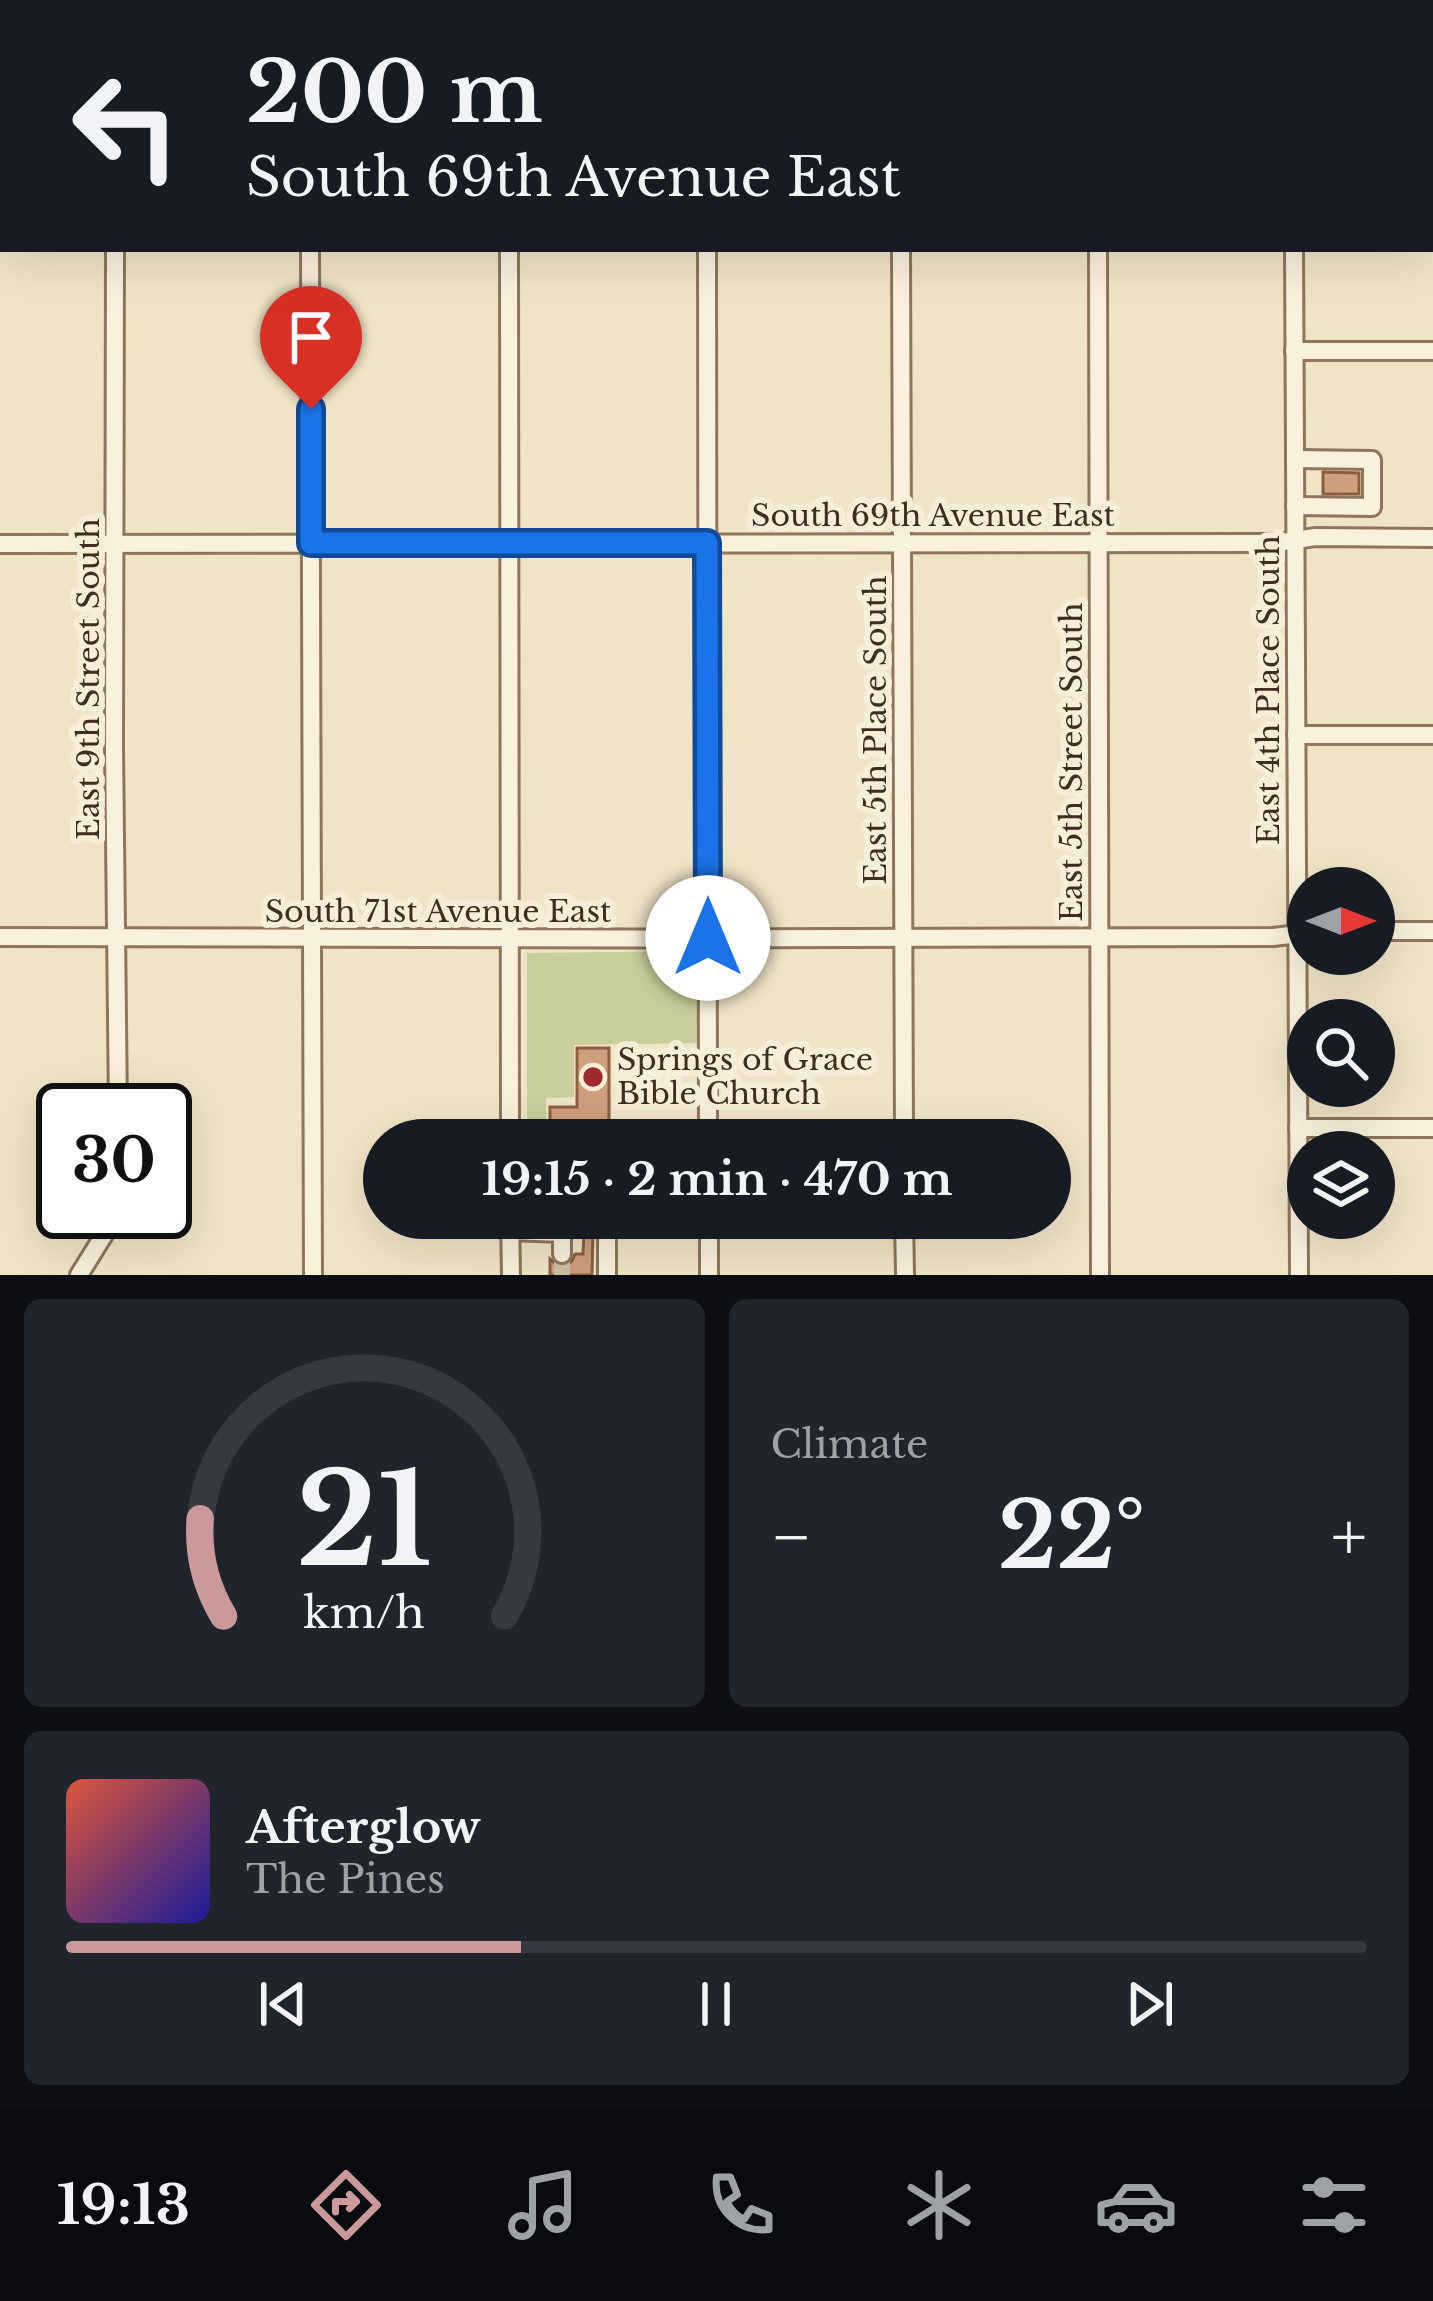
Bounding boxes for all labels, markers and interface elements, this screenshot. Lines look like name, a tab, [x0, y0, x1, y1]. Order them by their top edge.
text: 200 m	[246, 41, 543, 145]
icon: left	[48, 48, 204, 204]
text: South 69th Avenue East	[246, 144, 901, 211]
pin	[260, 286, 362, 409]
icon: arrive	[278, 304, 344, 370]
street label: South 69th Avenue East	[751, 497, 1116, 534]
street label: East 9th Street South	[70, 518, 107, 840]
street label: East 4th Place South	[1250, 535, 1287, 845]
street label: East 5th Place South	[857, 575, 894, 885]
street label: East 5th Street South	[1053, 602, 1090, 922]
north arrow	[1287, 867, 1395, 975]
map controls	[1287, 867, 1395, 1239]
position arrow	[645, 875, 771, 1001]
street label: South 71st Avenue East	[265, 893, 612, 930]
button: search	[1287, 999, 1395, 1107]
place label: Springs of Grace Bible Church	[617, 1041, 873, 1112]
marker: Springs of Grace Bible Church	[580, 1064, 606, 1090]
speed limit sign: 30	[36, 1083, 192, 1239]
button: layers	[1287, 1131, 1395, 1239]
text: 19:15 · 2 min · 470 m	[481, 1151, 953, 1207]
text: Climate	[771, 1420, 928, 1469]
text: 21	[296, 1444, 432, 1599]
text: 22°	[998, 1481, 1145, 1592]
text: −	[771, 1496, 812, 1578]
text: +	[1331, 1496, 1367, 1578]
text: km/h	[303, 1586, 425, 1640]
text: Afterglow	[246, 1799, 481, 1855]
text: The Pines	[246, 1855, 445, 1904]
icon: previous	[250, 1971, 316, 2037]
icon: pause	[683, 1971, 749, 2037]
icon: next	[1117, 1971, 1183, 2037]
icon: directions	[304, 2163, 388, 2247]
icon: music	[501, 2163, 585, 2247]
icon: phone	[699, 2163, 783, 2247]
icon: climate	[897, 2163, 981, 2247]
icon: car	[1094, 2163, 1178, 2247]
icon: filters	[1292, 2163, 1376, 2247]
text: 19:13	[57, 2172, 190, 2239]

